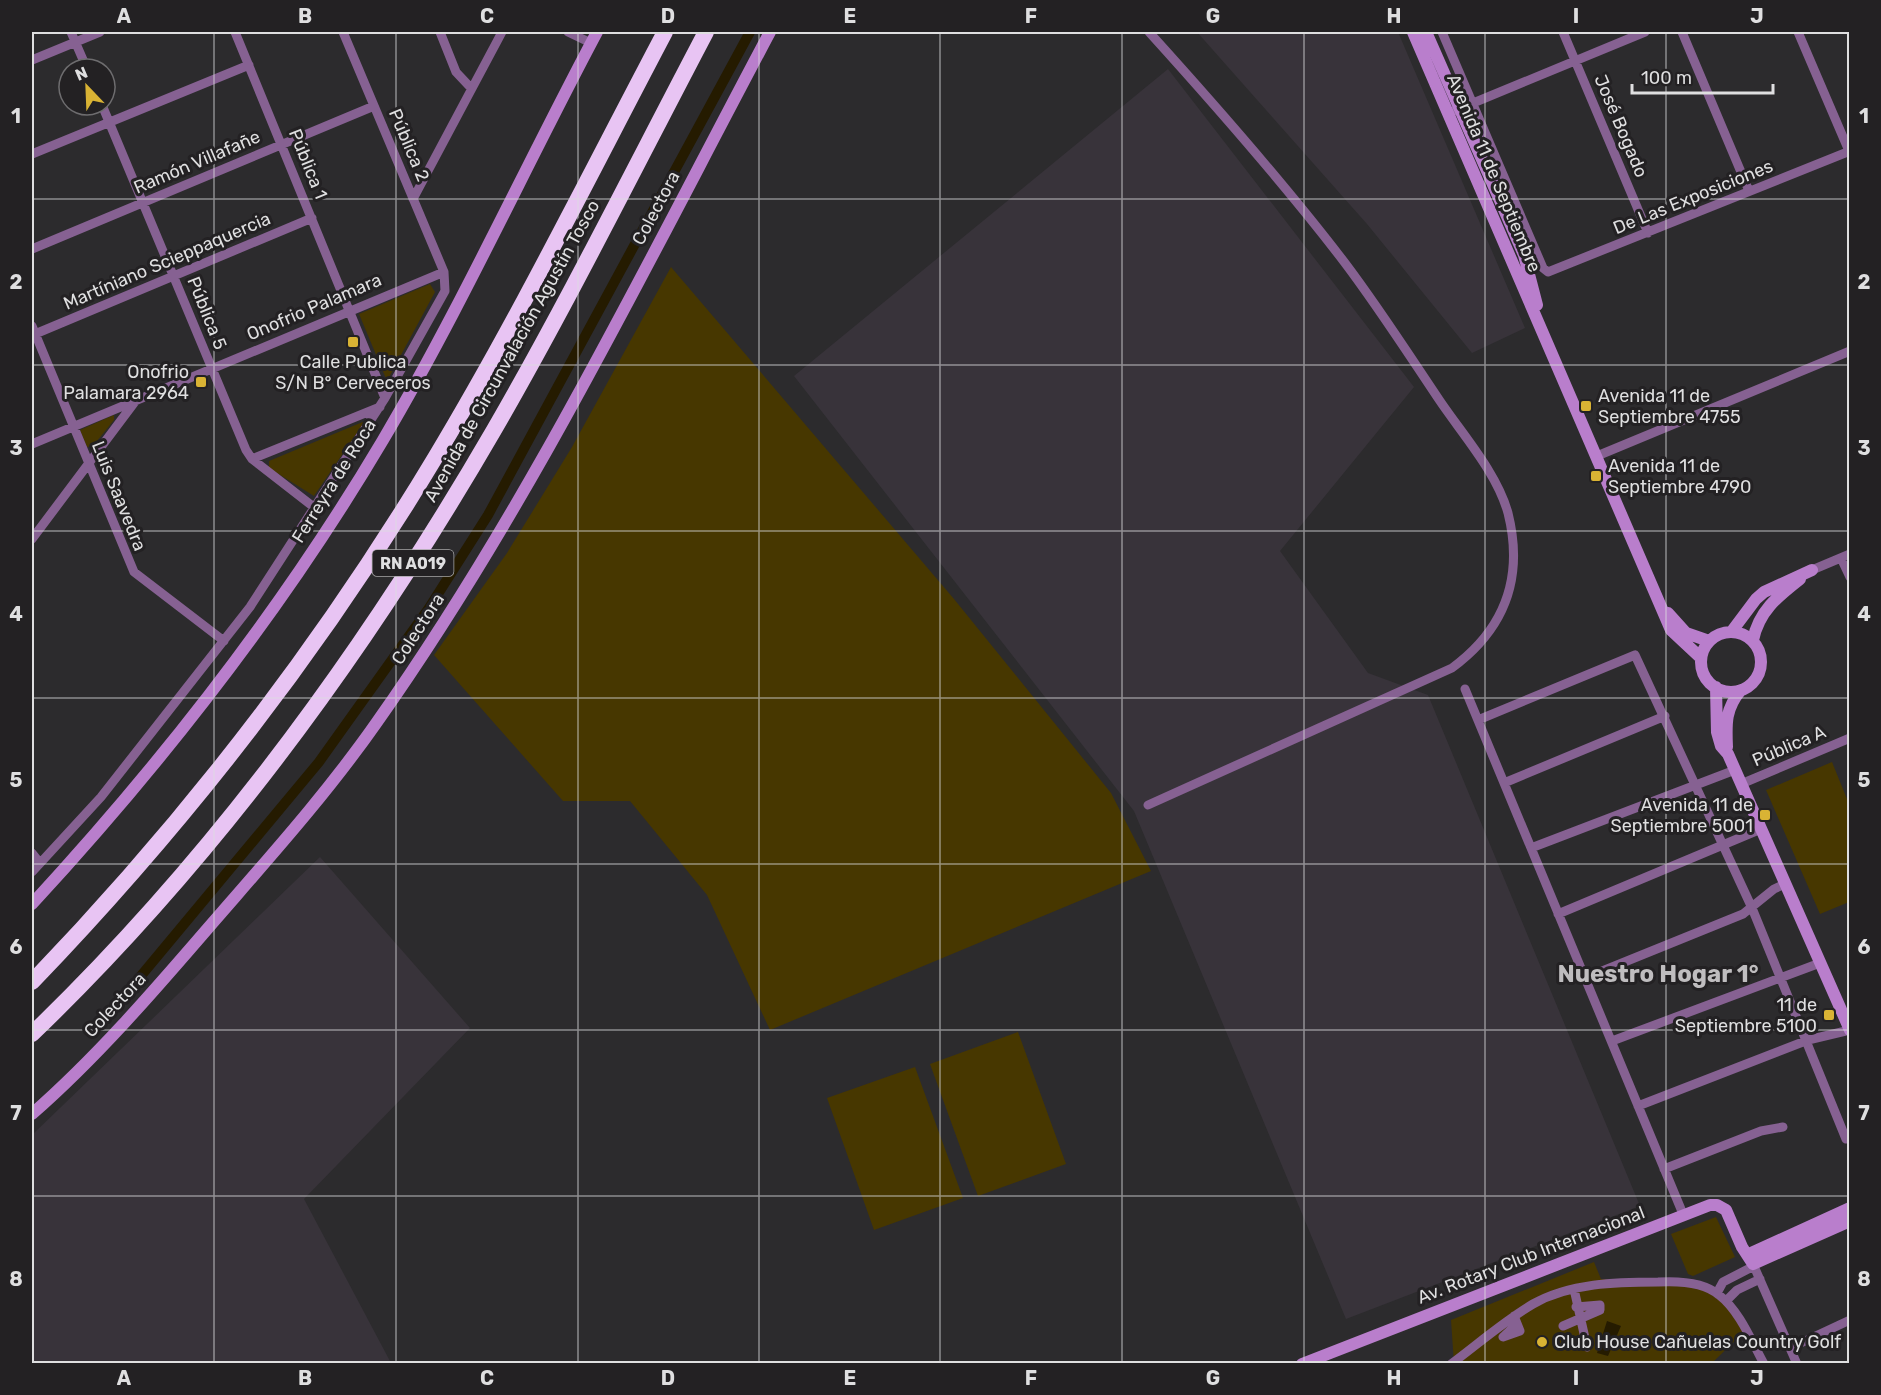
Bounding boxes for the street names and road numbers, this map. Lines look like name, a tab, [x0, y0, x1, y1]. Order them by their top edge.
street label: Avenida 11 de Septiembre	[1442, 70, 1546, 276]
street label: José Bogado	[1589, 71, 1653, 181]
street label: Pública 2	[384, 105, 434, 185]
street label: Ramón Villafañe	[130, 125, 264, 199]
street label: Pública 1	[284, 126, 332, 202]
street label: De Las Exposiciones	[1610, 155, 1776, 239]
street label: Colectora	[627, 167, 685, 249]
street label: Avenida de Circunvalación Agustín Tosco	[419, 196, 605, 506]
street label: Martíniano Scieppaquercia	[60, 207, 274, 315]
street label: Onofrio Palamara	[243, 269, 385, 345]
street label: Pública 5	[182, 273, 232, 353]
street label: Ferreyra de Roca	[287, 415, 381, 547]
street label: Luis Saavedra	[87, 438, 151, 554]
road number: RN A019	[372, 550, 454, 576]
street label: Colectora	[387, 589, 449, 669]
street label: Pública A	[1749, 721, 1829, 771]
street label: Colectora	[79, 968, 151, 1042]
street label: Av. Rotary Club Internacional	[1414, 1201, 1648, 1309]

